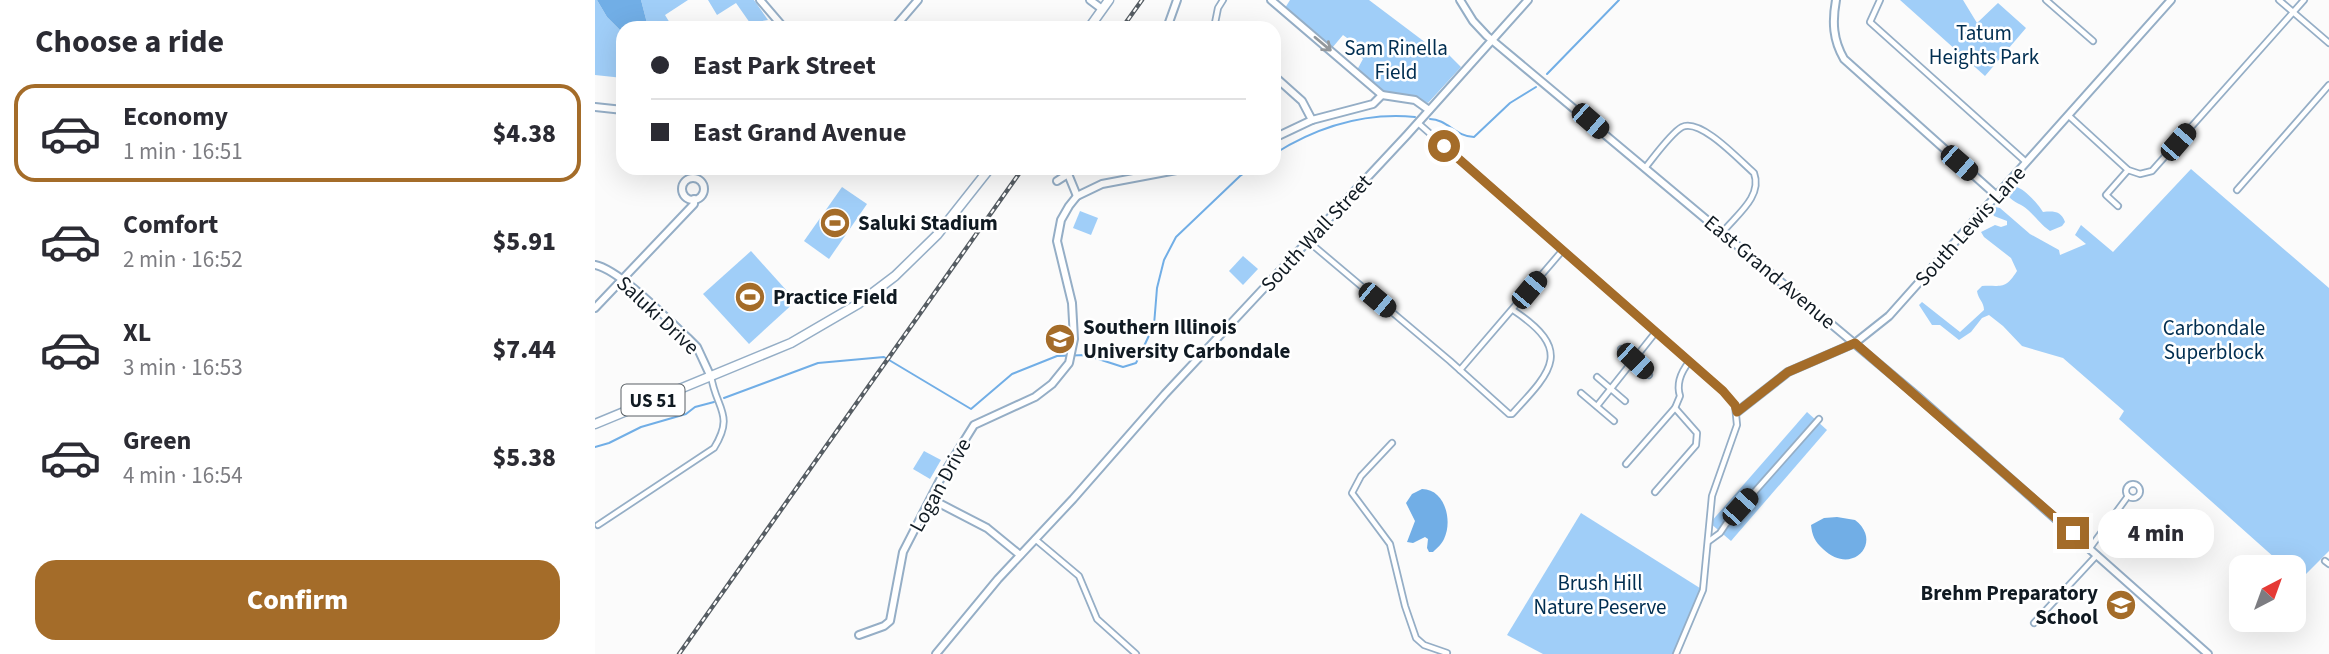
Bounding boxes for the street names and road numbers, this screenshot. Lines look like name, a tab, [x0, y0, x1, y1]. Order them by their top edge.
street label: South Lewis Lane	[1908, 159, 2032, 293]
street label: South Wall Street	[1254, 168, 1378, 298]
street label: East Grand Avenue	[1698, 208, 1842, 336]
street label: Saluki Drive	[610, 269, 706, 361]
road number: US 51	[622, 384, 685, 416]
street label: Logan Drive	[902, 433, 978, 537]

